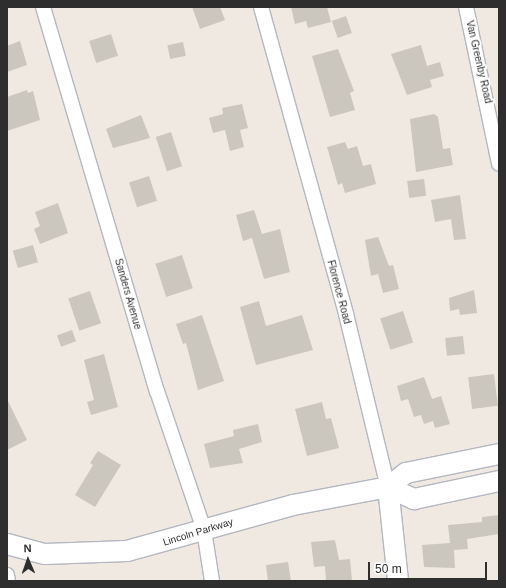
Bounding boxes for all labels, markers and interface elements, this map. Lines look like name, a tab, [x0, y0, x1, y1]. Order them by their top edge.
street label: Van Greenby Road	[464, 19, 494, 105]
street label: Sanders Avenue	[112, 257, 144, 331]
street label: Florence Road	[325, 259, 353, 325]
street label: Lincoln Parkway	[161, 516, 235, 548]
north arrow	[8, 540, 48, 580]
text: N	[23, 542, 32, 554]
scale bar	[370, 554, 489, 580]
text: 50 m	[375, 562, 402, 576]

